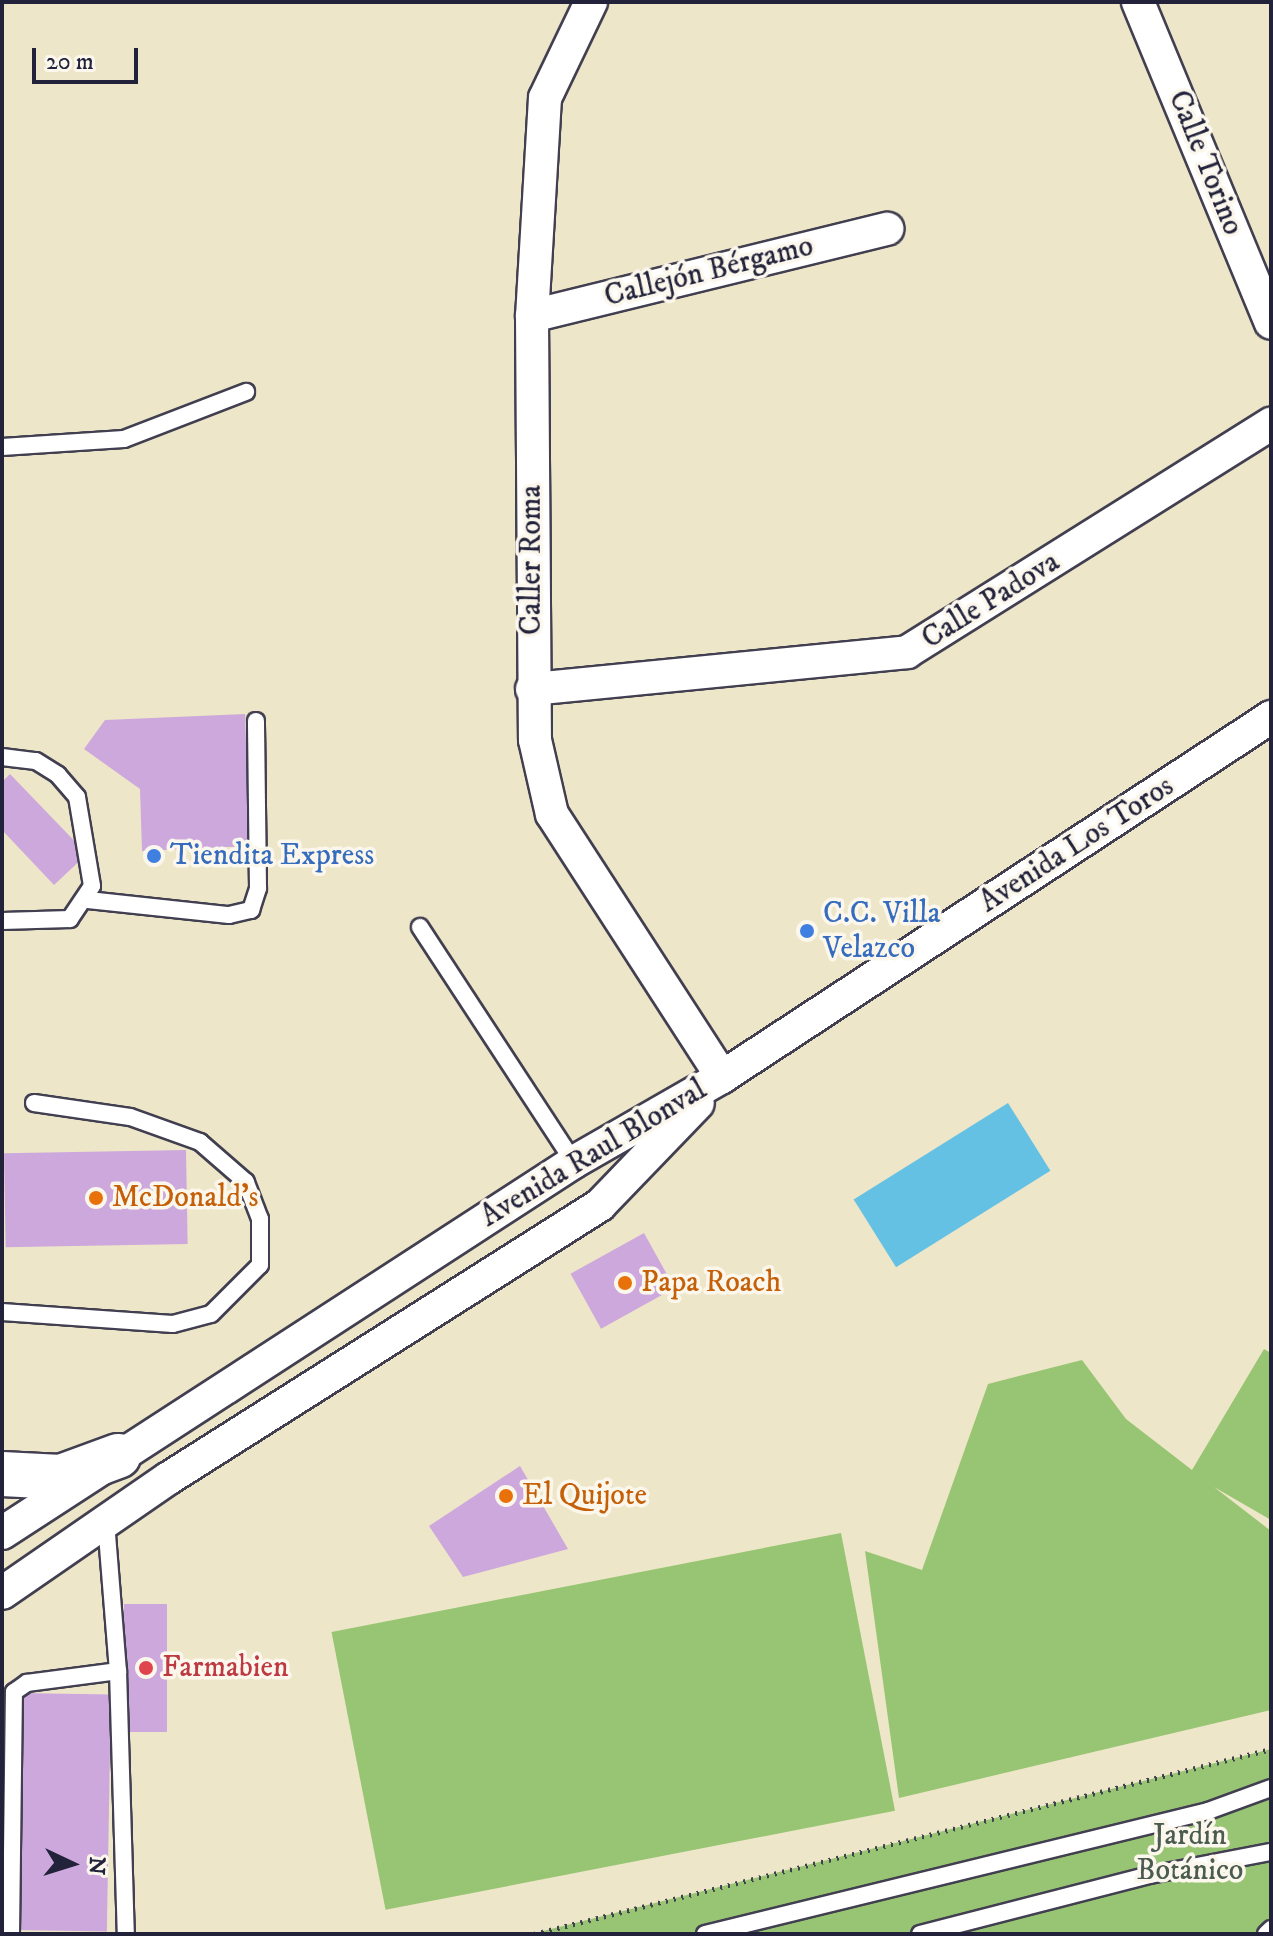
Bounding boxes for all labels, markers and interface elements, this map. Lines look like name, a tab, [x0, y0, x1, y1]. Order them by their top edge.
scale bar	[36, 32, 142, 82]
text: 20 m	[46, 47, 94, 77]
street label: Calle Torino	[1160, 86, 1250, 240]
street label: Callejón Bérgamo	[601, 229, 817, 315]
street label: Caller Roma	[514, 485, 550, 635]
street label: Calle Padova	[916, 545, 1066, 657]
street label: Avenida Los Toros	[973, 769, 1181, 921]
place label: Tiendita Express	[170, 838, 374, 874]
marker: Tiendita Express	[145, 847, 163, 865]
place label: C.C. Villa Velazco	[823, 896, 940, 966]
marker: C.C. Villa Velazco	[798, 922, 816, 940]
street label: Avenida Raul Blonval	[475, 1072, 713, 1236]
place label: McDonald's	[112, 1180, 259, 1216]
marker: McDonald's	[87, 1189, 105, 1207]
place label: Papa Roach	[641, 1265, 781, 1301]
marker: Papa Roach	[616, 1274, 634, 1292]
place label: El Quijote	[522, 1478, 647, 1514]
marker: El Quijote	[497, 1487, 515, 1505]
place label: Farmabien	[162, 1650, 289, 1686]
marker: Farmabien	[137, 1659, 155, 1677]
park label: Jardín Botánico	[1137, 1818, 1243, 1888]
north arrow	[32, 1824, 112, 1904]
text: N	[82, 1856, 111, 1876]

